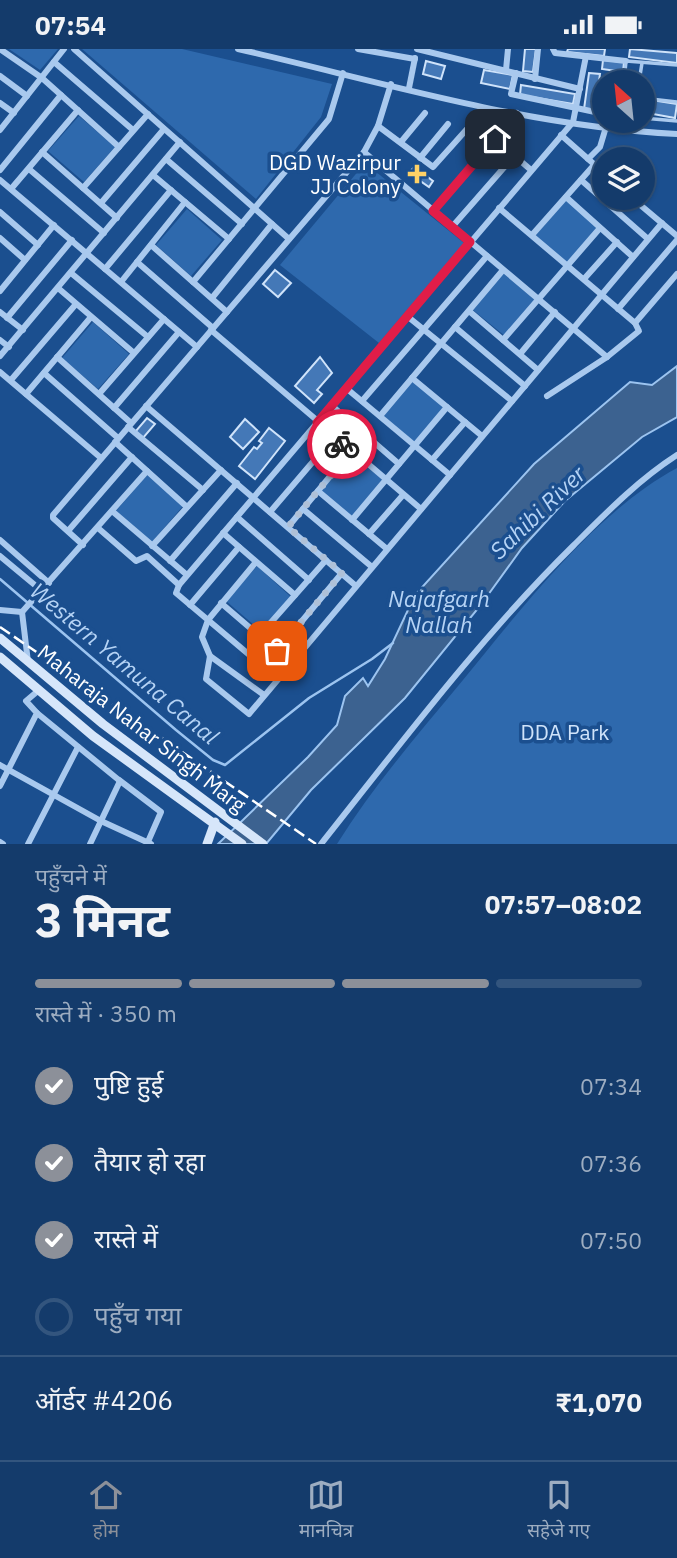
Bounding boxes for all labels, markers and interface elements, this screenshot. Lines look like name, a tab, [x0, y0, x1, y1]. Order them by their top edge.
text: 07:54	[35, 8, 106, 42]
north arrow	[592, 70, 654, 133]
map controls	[592, 70, 655, 210]
pin	[465, 109, 525, 169]
icon: home	[476, 120, 514, 158]
button: layers	[592, 147, 655, 210]
place label: DGD Wazirpur JJ Colony	[269, 148, 402, 200]
marker: DGD Wazirpur JJ Colony	[407, 164, 427, 184]
courier	[307, 409, 377, 479]
icon: bike	[323, 425, 361, 463]
water label: Sahibi River	[483, 458, 592, 565]
water label: Western Yamuna Canal	[25, 575, 226, 751]
water label: Najafgarh Nallah	[388, 583, 490, 639]
pin	[247, 621, 307, 681]
icon: bag	[258, 632, 296, 670]
street label: Maharaja Nahar Singh Marg	[32, 638, 252, 818]
park label: DDA Park	[521, 718, 609, 746]
text: पहुँचने में	[35, 861, 107, 891]
text: 07:57–08:02	[485, 887, 642, 921]
text: 3 मिनट	[35, 890, 170, 950]
text: रास्ते में · 350 m	[35, 998, 177, 1028]
icon: check	[35, 1067, 73, 1105]
text: पुष्टि हुई	[94, 1067, 163, 1101]
text: 07:34	[580, 1071, 642, 1101]
icon: check	[35, 1144, 73, 1182]
text: तैयार हो रहा	[94, 1144, 205, 1178]
text: 07:36	[580, 1148, 642, 1178]
icon: check	[35, 1221, 73, 1259]
text: रास्ते में	[94, 1221, 158, 1255]
text: 07:50	[580, 1225, 642, 1255]
text: पहुँच गया	[94, 1298, 182, 1332]
text: ऑर्डर #4206	[35, 1383, 173, 1417]
text: ₹1,070	[555, 1385, 642, 1419]
tab: होम	[87, 1476, 125, 1545]
tab: मानचित्र	[299, 1476, 353, 1545]
tab: सहेजे गए	[527, 1476, 590, 1545]

